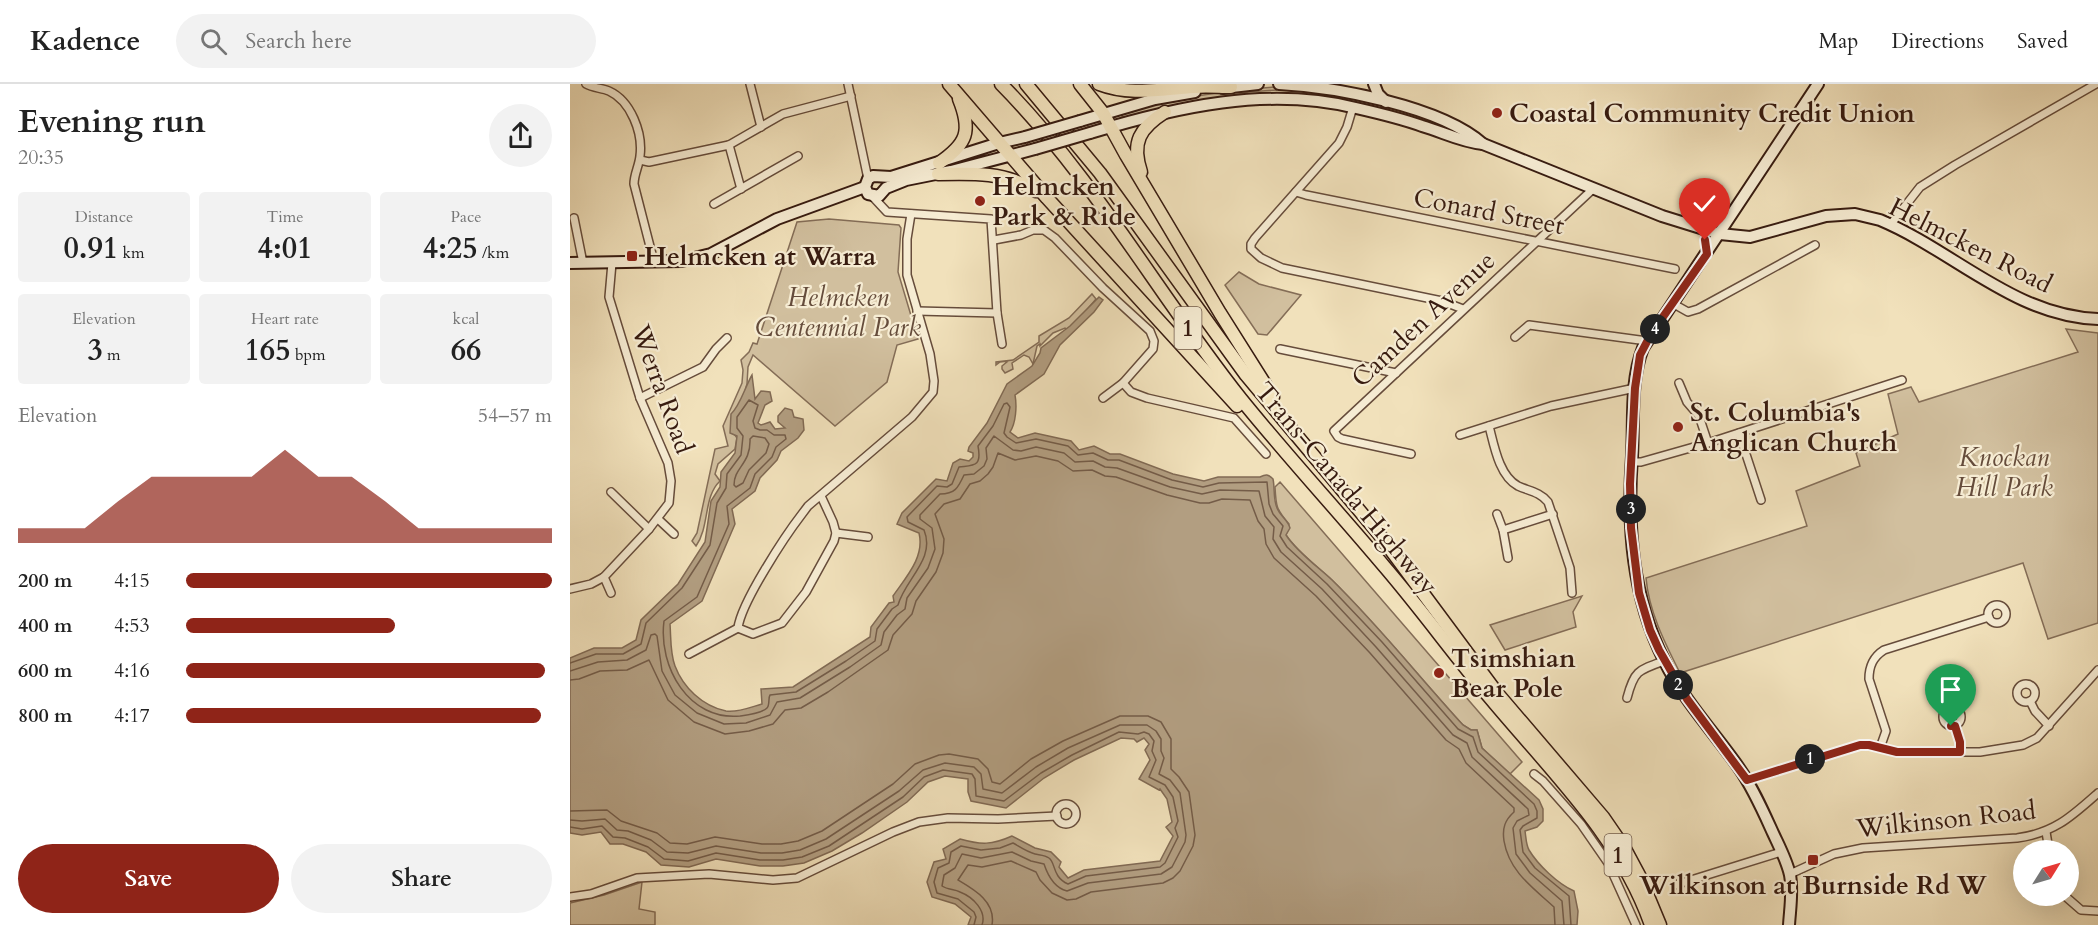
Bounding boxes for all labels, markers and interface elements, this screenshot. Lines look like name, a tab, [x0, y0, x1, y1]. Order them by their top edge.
search box	[176, 14, 596, 68]
text: Kadence	[30, 22, 140, 60]
icon: search	[197, 25, 230, 58]
text: Search here	[245, 26, 352, 56]
text: Map	[1818, 27, 1858, 56]
text: Directions	[1891, 27, 1984, 56]
text: Saved	[2017, 27, 2068, 56]
place label: Coastal Community Credit Union	[1509, 96, 1915, 131]
text: Evening run	[18, 99, 206, 144]
button: share	[489, 104, 552, 167]
marker: Coastal Community Credit Union	[1490, 106, 1504, 120]
text: 20:35	[18, 144, 64, 171]
place label: Helmcken Park & Ride	[992, 169, 1136, 234]
pin	[1679, 178, 1730, 240]
street label: Conard Street	[1411, 180, 1567, 243]
icon: check	[1688, 187, 1721, 220]
street label: Helmcken Road	[1883, 189, 2058, 302]
marker: Helmcken Park & Ride	[973, 194, 987, 208]
text: Distance	[75, 206, 133, 228]
text: Time	[266, 206, 304, 228]
text: Pace	[451, 206, 481, 228]
text: 0.91	[63, 228, 118, 269]
text: 4:01	[258, 228, 312, 269]
text: 4:25	[423, 228, 478, 269]
place label: Helmcken at Warra	[644, 239, 876, 274]
text: km	[118, 242, 145, 264]
text: /km	[478, 242, 509, 264]
street label: Camden Avenue	[1344, 244, 1503, 395]
marker: Helmcken at Warra	[625, 249, 639, 263]
park label: Helmcken Centennial Park	[755, 280, 921, 345]
road number: 1	[1174, 307, 1202, 349]
text: Elevation	[72, 308, 136, 330]
text: Heart rate	[251, 308, 319, 330]
text: kcal	[453, 308, 479, 330]
pin: 4	[1640, 314, 1670, 344]
text: 4	[1651, 318, 1659, 340]
street label: Werra Road	[623, 319, 702, 459]
text: 3	[87, 330, 103, 371]
text: 165	[244, 330, 291, 371]
text: 66	[451, 330, 481, 371]
text: m	[103, 344, 121, 366]
text: bpm	[291, 344, 326, 366]
street label: Trans-Canada Highway	[1247, 375, 1446, 602]
place label: St. Columbia's Anglican Church	[1690, 395, 1897, 460]
text: Elevation	[18, 402, 97, 429]
text: 54–57 m	[478, 402, 552, 429]
marker: St. Columbia's Anglican Church	[1671, 420, 1685, 434]
park label: Knockan Hill Park	[1955, 440, 2053, 505]
pin: 3	[1616, 494, 1646, 524]
text: 3	[1627, 498, 1635, 520]
text: 200 m	[18, 567, 73, 594]
text: 4:15	[114, 567, 150, 594]
text: 400 m	[18, 612, 73, 639]
text: 4:53	[114, 612, 150, 639]
place label: Tsimshian Bear Pole	[1451, 641, 1576, 706]
text: 600 m	[18, 657, 73, 684]
text: 4:16	[114, 657, 150, 684]
pin	[1925, 664, 1976, 726]
marker: Tsimshian Bear Pole	[1432, 666, 1446, 680]
pin: 2	[1663, 670, 1693, 700]
icon: arrive	[1934, 673, 1967, 706]
text: 2	[1674, 674, 1682, 696]
text: 800 m	[18, 702, 73, 729]
text: 4:17	[114, 702, 150, 729]
pin: 1	[1795, 744, 1825, 774]
text: 1	[1806, 748, 1814, 770]
street label: Wilkinson Road	[1854, 793, 2038, 846]
road number: 1	[1604, 834, 1632, 876]
north arrow	[2013, 840, 2079, 906]
map controls	[2013, 840, 2079, 906]
button: Save	[18, 844, 279, 913]
button: Share	[291, 844, 552, 913]
marker: Wilkinson at Burnside Rd W	[1806, 853, 1820, 867]
place label: Wilkinson at Burnside Rd W	[1638, 868, 1987, 903]

